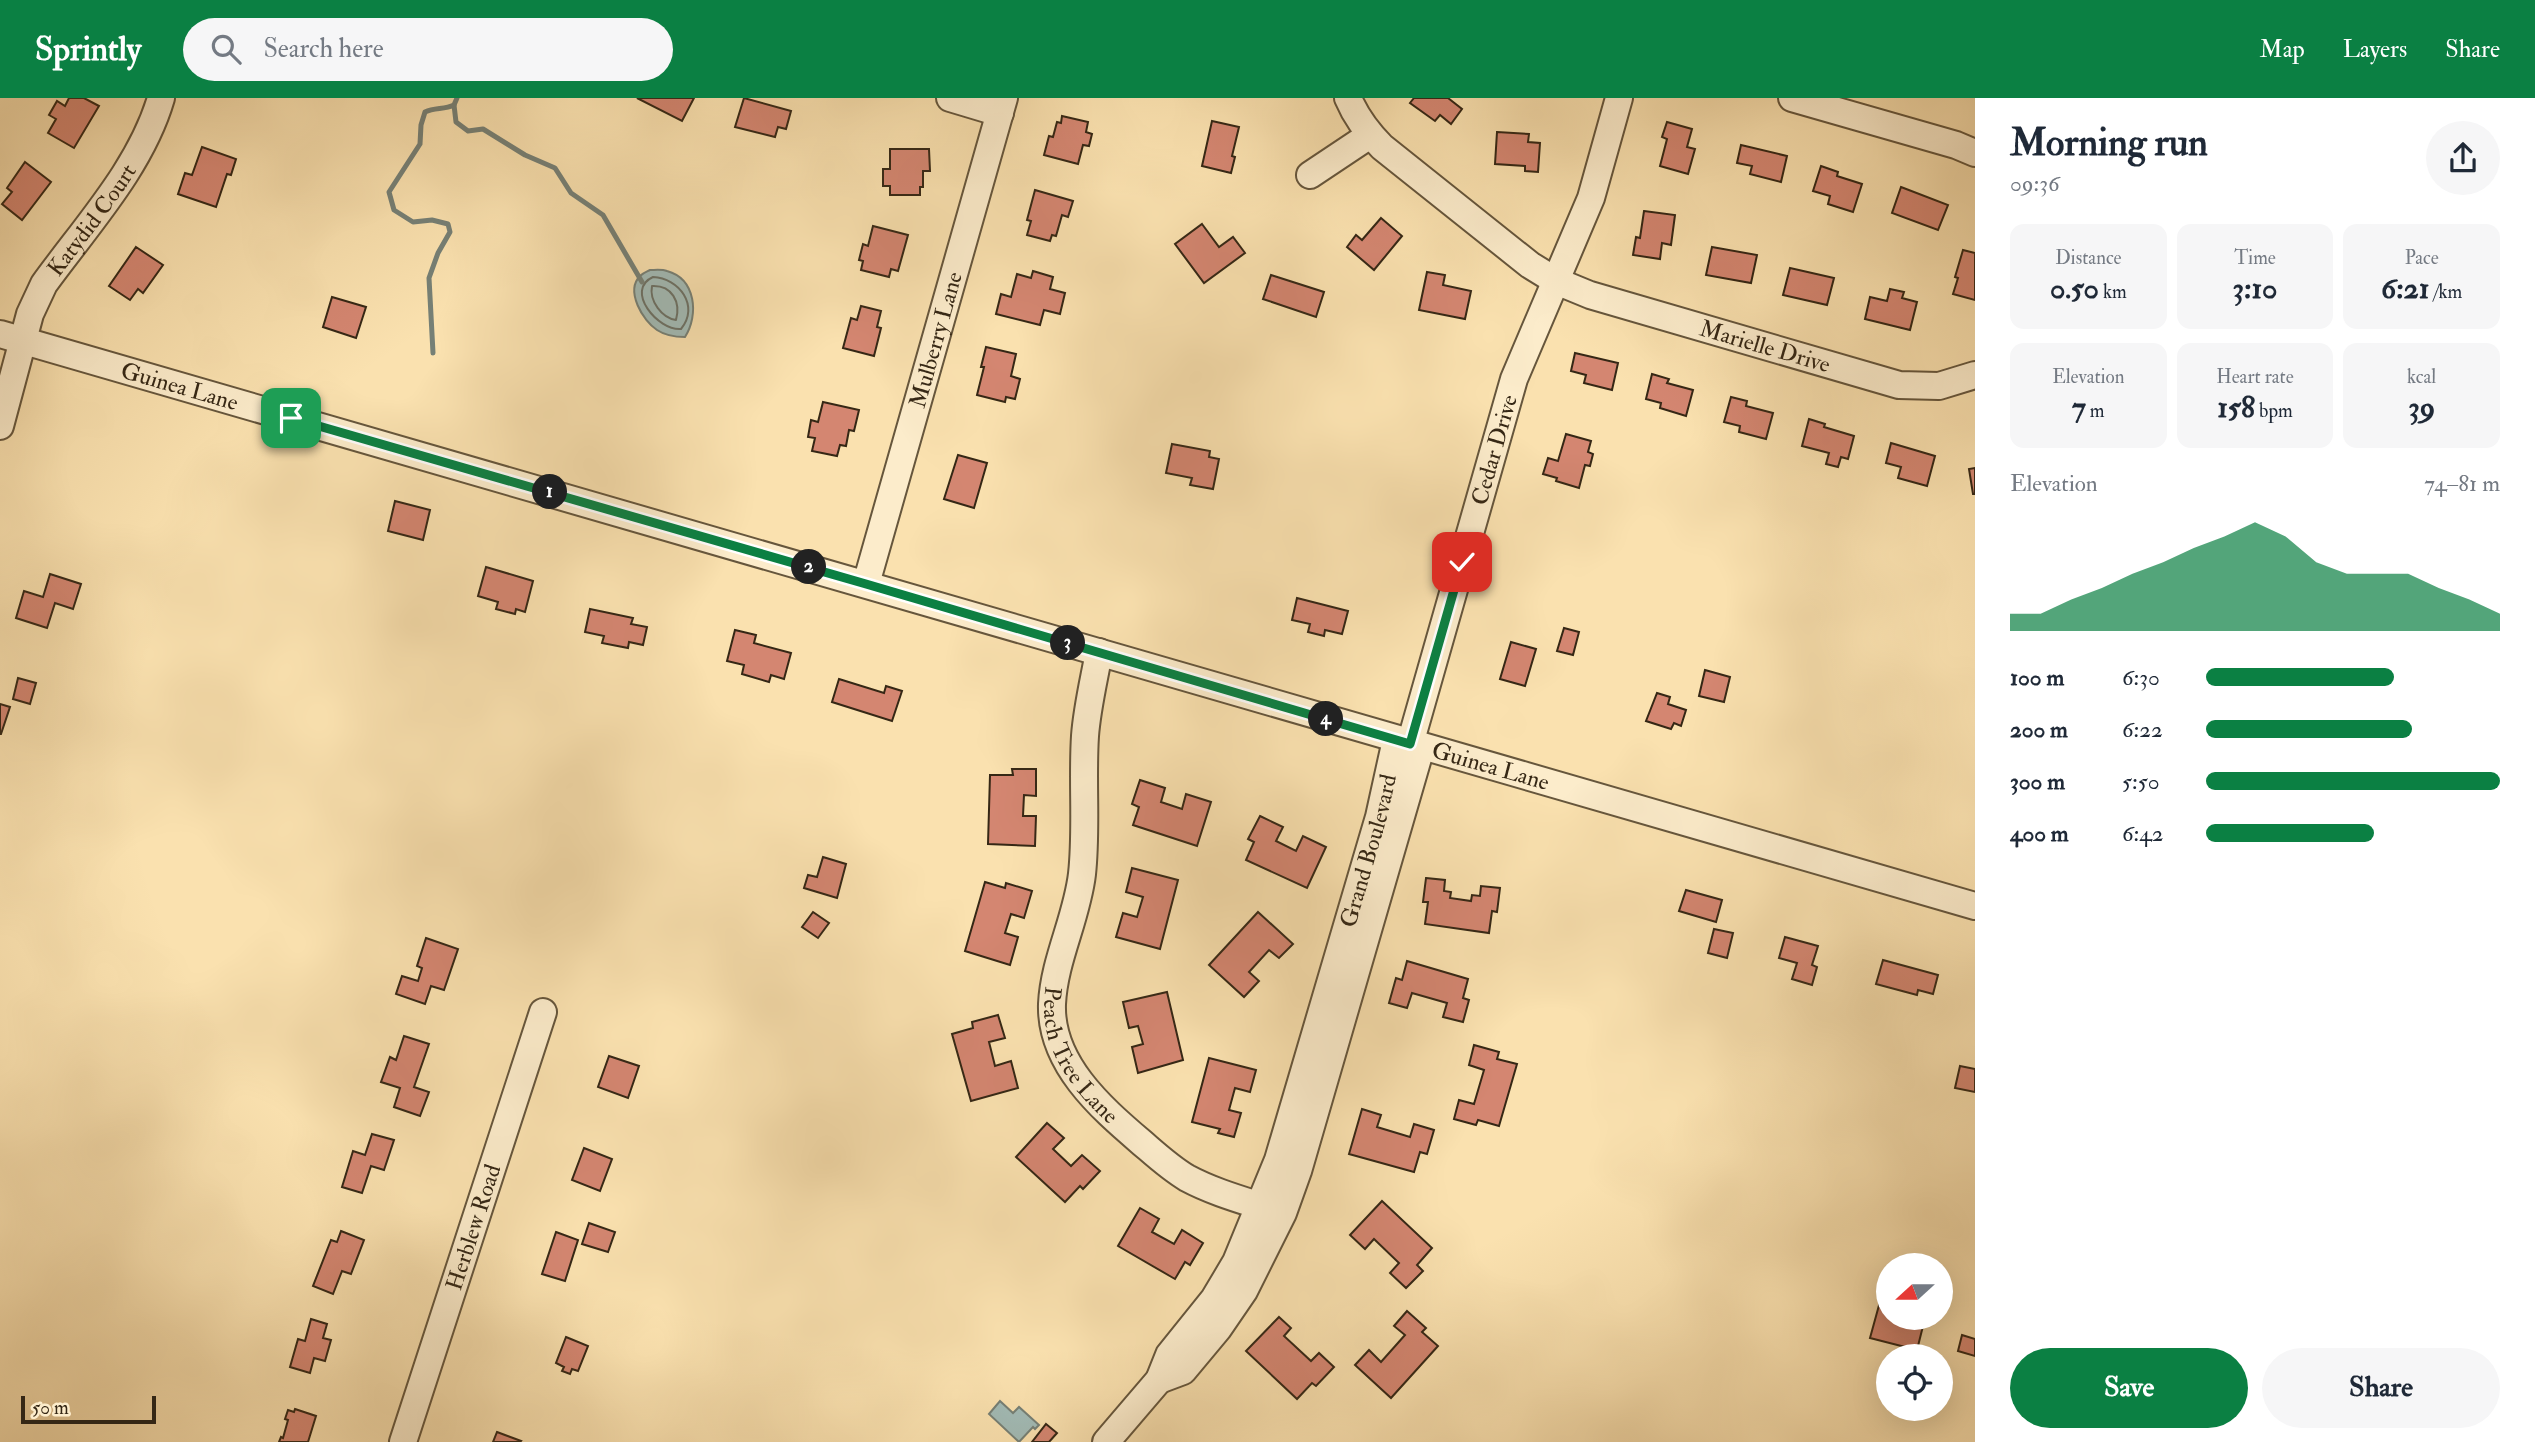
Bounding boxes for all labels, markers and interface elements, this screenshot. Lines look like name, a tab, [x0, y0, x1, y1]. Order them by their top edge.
search box	[183, 18, 673, 81]
text: Sprintly	[35, 29, 141, 70]
icon: search	[207, 30, 245, 68]
text: Search here	[263, 33, 384, 65]
text: Map	[2260, 34, 2305, 65]
text: Layers	[2343, 34, 2407, 65]
text: Share	[2445, 34, 2500, 65]
text: Morning run	[2010, 119, 2208, 167]
button: share	[2426, 121, 2500, 195]
street label: Katydid Court	[41, 158, 142, 282]
text: 09:36	[2010, 169, 2060, 198]
text: Distance	[2055, 246, 2122, 270]
text: Time	[2234, 246, 2276, 270]
text: Pace	[2405, 246, 2439, 270]
street label: Mulberry Lane	[902, 268, 969, 411]
text: 0.50	[2050, 270, 2099, 307]
text: 3:10	[2233, 270, 2277, 307]
text: 6:21	[2381, 270, 2430, 307]
text: km	[2099, 280, 2127, 304]
text: /km	[2430, 280, 2462, 304]
street label: Marielle Drive	[1696, 313, 1834, 379]
street label: Guinea Lane	[118, 355, 242, 417]
text: Elevation	[2052, 365, 2125, 389]
text: Heart rate	[2216, 365, 2294, 389]
text: kcal	[2407, 365, 2436, 389]
pin	[261, 388, 321, 448]
text: 7	[2072, 389, 2086, 426]
text: 158	[2217, 389, 2255, 426]
text: 39	[2408, 389, 2435, 426]
street label: Cedar Drive	[1464, 391, 1523, 508]
icon: arrive	[272, 399, 310, 437]
text: m	[2086, 399, 2105, 423]
text: bpm	[2255, 399, 2293, 423]
text: Elevation	[2010, 469, 2098, 498]
text: 74–81 m	[2424, 469, 2500, 498]
pin: 1	[532, 474, 568, 510]
text: 1	[546, 479, 553, 503]
pin	[1432, 532, 1492, 592]
icon: check	[1443, 543, 1481, 581]
pin: 2	[792, 550, 826, 584]
text: 2	[804, 554, 813, 578]
pin: 3	[1050, 626, 1086, 660]
text: 3	[1064, 630, 1071, 654]
text: 100 m	[2010, 663, 2064, 692]
text: 6:30	[2122, 663, 2160, 692]
pin: 4	[1308, 702, 1344, 736]
text: 4	[1320, 706, 1331, 730]
text: 200 m	[2010, 715, 2068, 744]
text: 6:22	[2122, 715, 2163, 744]
street label: Guinea Lane	[1429, 735, 1553, 797]
text: 300 m	[2010, 767, 2065, 796]
text: 5:50	[2122, 767, 2160, 796]
street label: Grand Boulevard	[1333, 771, 1403, 931]
text: 400 m	[2010, 819, 2069, 848]
text: 6:42	[2122, 819, 2163, 848]
street label: Peach Tree Lane	[1037, 985, 1125, 1130]
street label: Herblew Road	[439, 1161, 507, 1294]
north arrow	[1876, 1253, 1953, 1330]
map controls	[1876, 1253, 1953, 1421]
button: locate	[1876, 1344, 1953, 1421]
button: Save	[2010, 1348, 2248, 1428]
button: Share	[2262, 1348, 2500, 1428]
scale bar	[21, 1393, 156, 1425]
text: 50 m	[32, 1396, 69, 1420]

